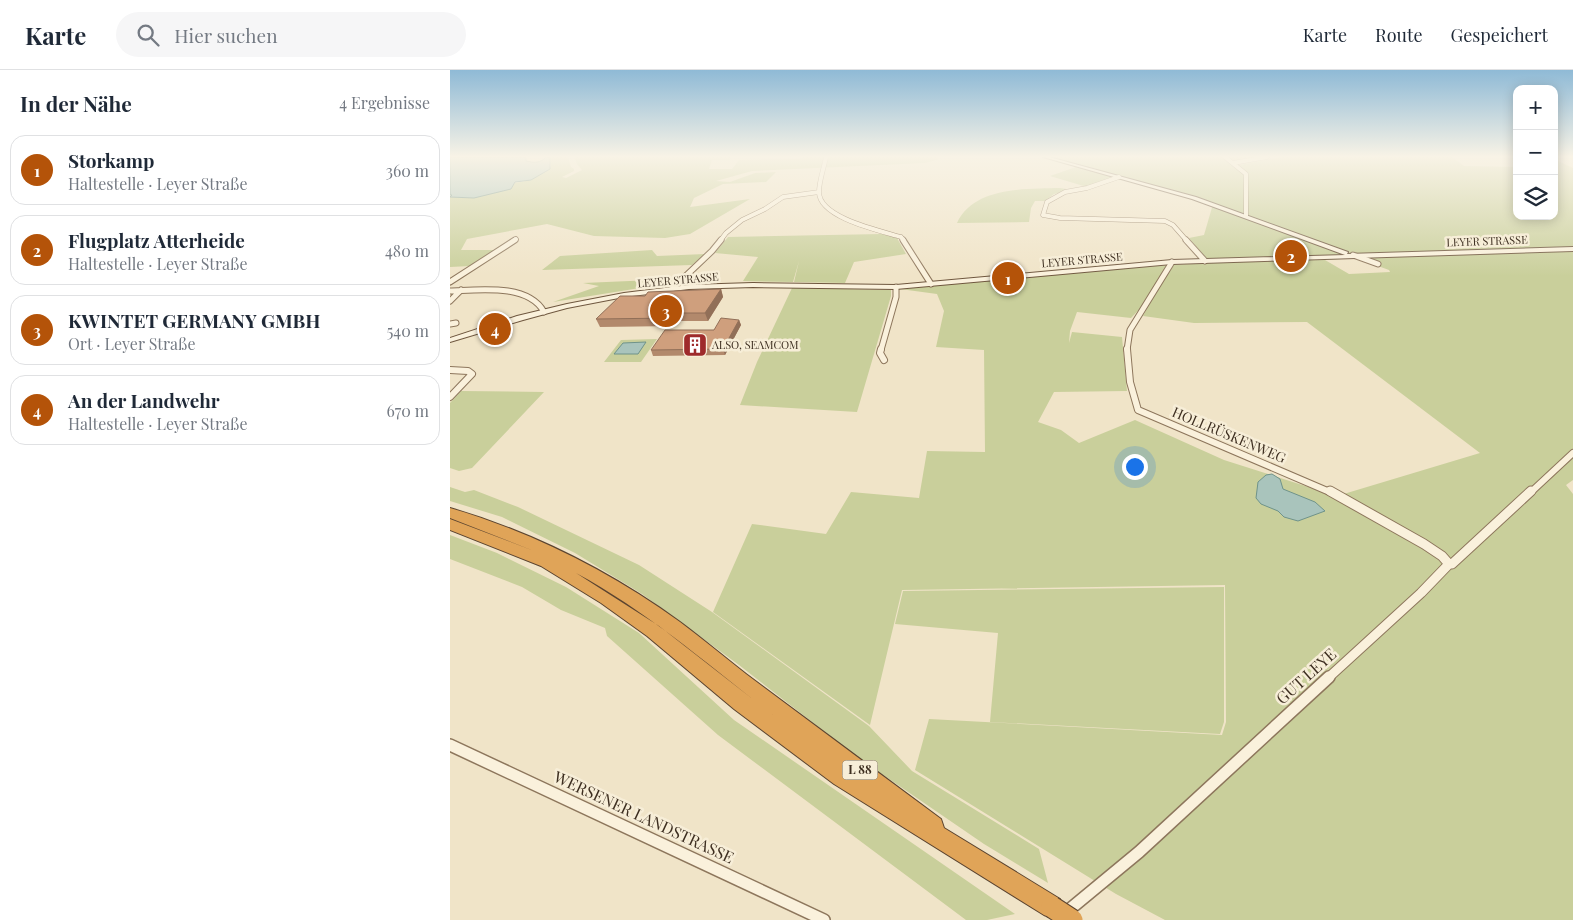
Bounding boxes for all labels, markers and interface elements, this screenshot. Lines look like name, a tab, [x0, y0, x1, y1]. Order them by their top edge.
search box	[116, 12, 466, 57]
text: Karte	[25, 19, 86, 51]
icon: search	[134, 21, 162, 49]
text: Hier suchen	[174, 22, 277, 48]
text: Karte	[1303, 23, 1347, 47]
text: Route	[1375, 23, 1423, 47]
text: Gespeichert	[1451, 23, 1548, 47]
map controls	[1513, 85, 1558, 220]
button: +	[1513, 85, 1558, 130]
text: In der Nähe	[20, 89, 132, 117]
text: 4 Ergebnisse	[339, 92, 430, 113]
button: −	[1513, 130, 1558, 175]
text: Storkamp	[68, 147, 154, 173]
text: 1	[34, 160, 40, 181]
text: 360 m	[386, 160, 429, 181]
text: Haltestelle · Leyer Straße	[68, 173, 248, 194]
button: layers	[1513, 175, 1558, 220]
text: Flugplatz Atterheide	[68, 227, 245, 253]
street label: LEYER STRASSE	[1446, 232, 1528, 249]
pin: 2	[1275, 237, 1307, 275]
text: 2	[33, 240, 41, 261]
text: 480 m	[385, 240, 429, 261]
street label: LEYER STRASSE	[1041, 248, 1124, 271]
text: Haltestelle · Leyer Straße	[68, 253, 248, 274]
pin: 1	[992, 259, 1024, 297]
street label: LEYER STRASSE	[637, 268, 720, 291]
pin: 3	[650, 292, 682, 330]
text: KWINTET GERMANY GMBH	[68, 307, 321, 333]
pin: 4	[479, 310, 511, 348]
text: 3	[33, 320, 41, 341]
text: 540 m	[387, 320, 429, 341]
building icon: ALSO, SEAMCOM	[682, 332, 708, 358]
text: Ort · Leyer Straße	[68, 333, 196, 354]
place label: ALSO, SEAMCOM	[711, 337, 799, 352]
text: An der Landwehr	[68, 387, 220, 413]
text: 4	[33, 400, 41, 421]
text: 670 m	[386, 400, 429, 421]
street label: HOLLRÜSKENWEG	[1169, 402, 1289, 467]
text: Haltestelle · Leyer Straße	[68, 413, 248, 434]
your location	[1122, 454, 1148, 480]
street label: GUT LEYE	[1271, 643, 1340, 708]
road number: L 88	[842, 760, 878, 780]
street label: WERSENER LANDSTRASSE	[550, 765, 738, 868]

